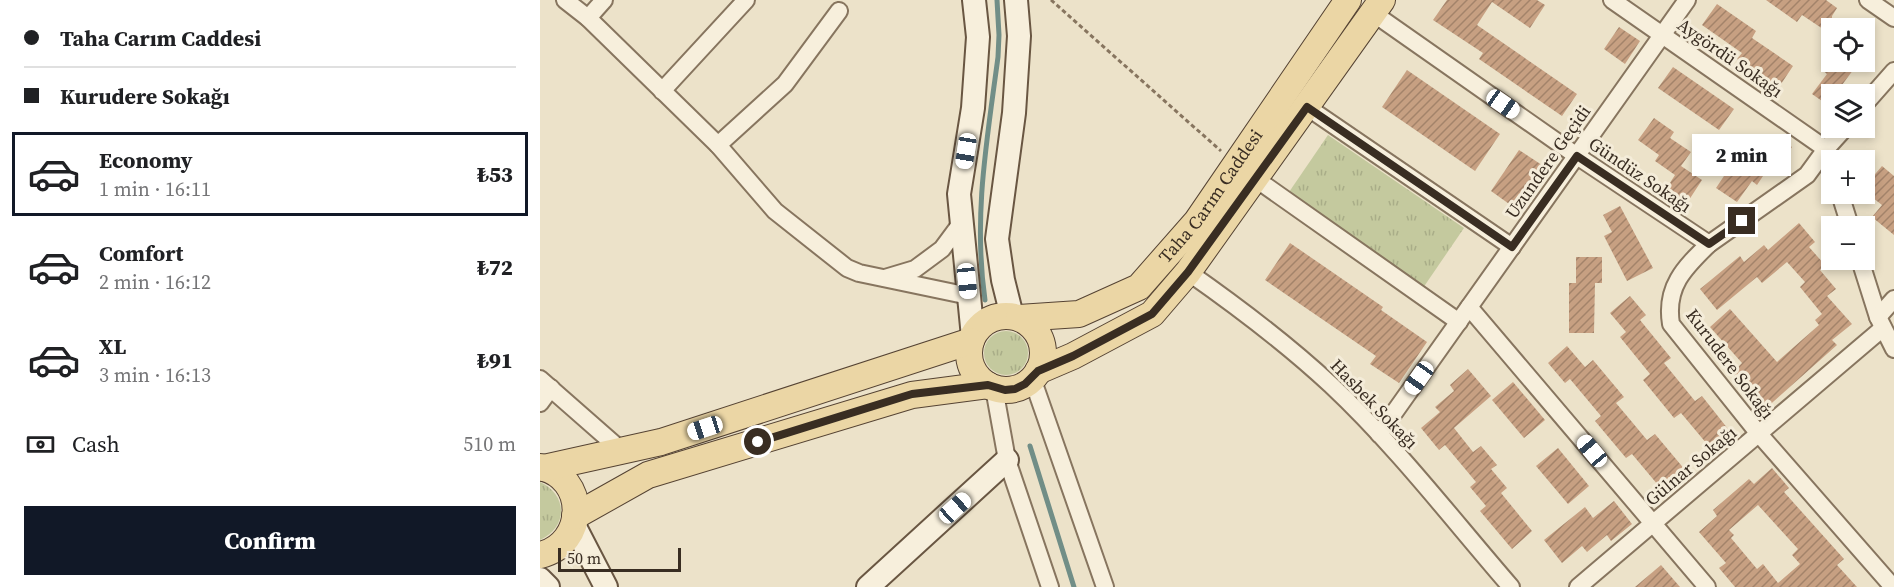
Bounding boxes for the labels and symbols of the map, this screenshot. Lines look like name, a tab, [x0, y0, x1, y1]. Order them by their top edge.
street label: Aygördü Sokağı	[1673, 12, 1788, 103]
car	[1483, 86, 1523, 122]
street label: Uzundere Geçidi	[1499, 100, 1596, 224]
street label: Taha Carım Caddesi	[1153, 124, 1268, 268]
street label: Gündüz Sokağı	[1584, 131, 1697, 218]
car	[954, 132, 978, 170]
callout: 2 min	[1692, 134, 1792, 176]
route end	[1728, 207, 1755, 234]
car	[956, 262, 978, 300]
street label: Kurudere Sokağı	[1680, 303, 1780, 424]
street label: Hasbek Sokağı	[1325, 353, 1424, 454]
car	[1401, 358, 1437, 398]
car	[685, 414, 725, 442]
street label: Gülnar Sokağı	[1640, 420, 1742, 511]
route start	[744, 428, 771, 455]
car	[1574, 431, 1610, 471]
car	[936, 489, 974, 527]
scale bar	[558, 545, 681, 572]

